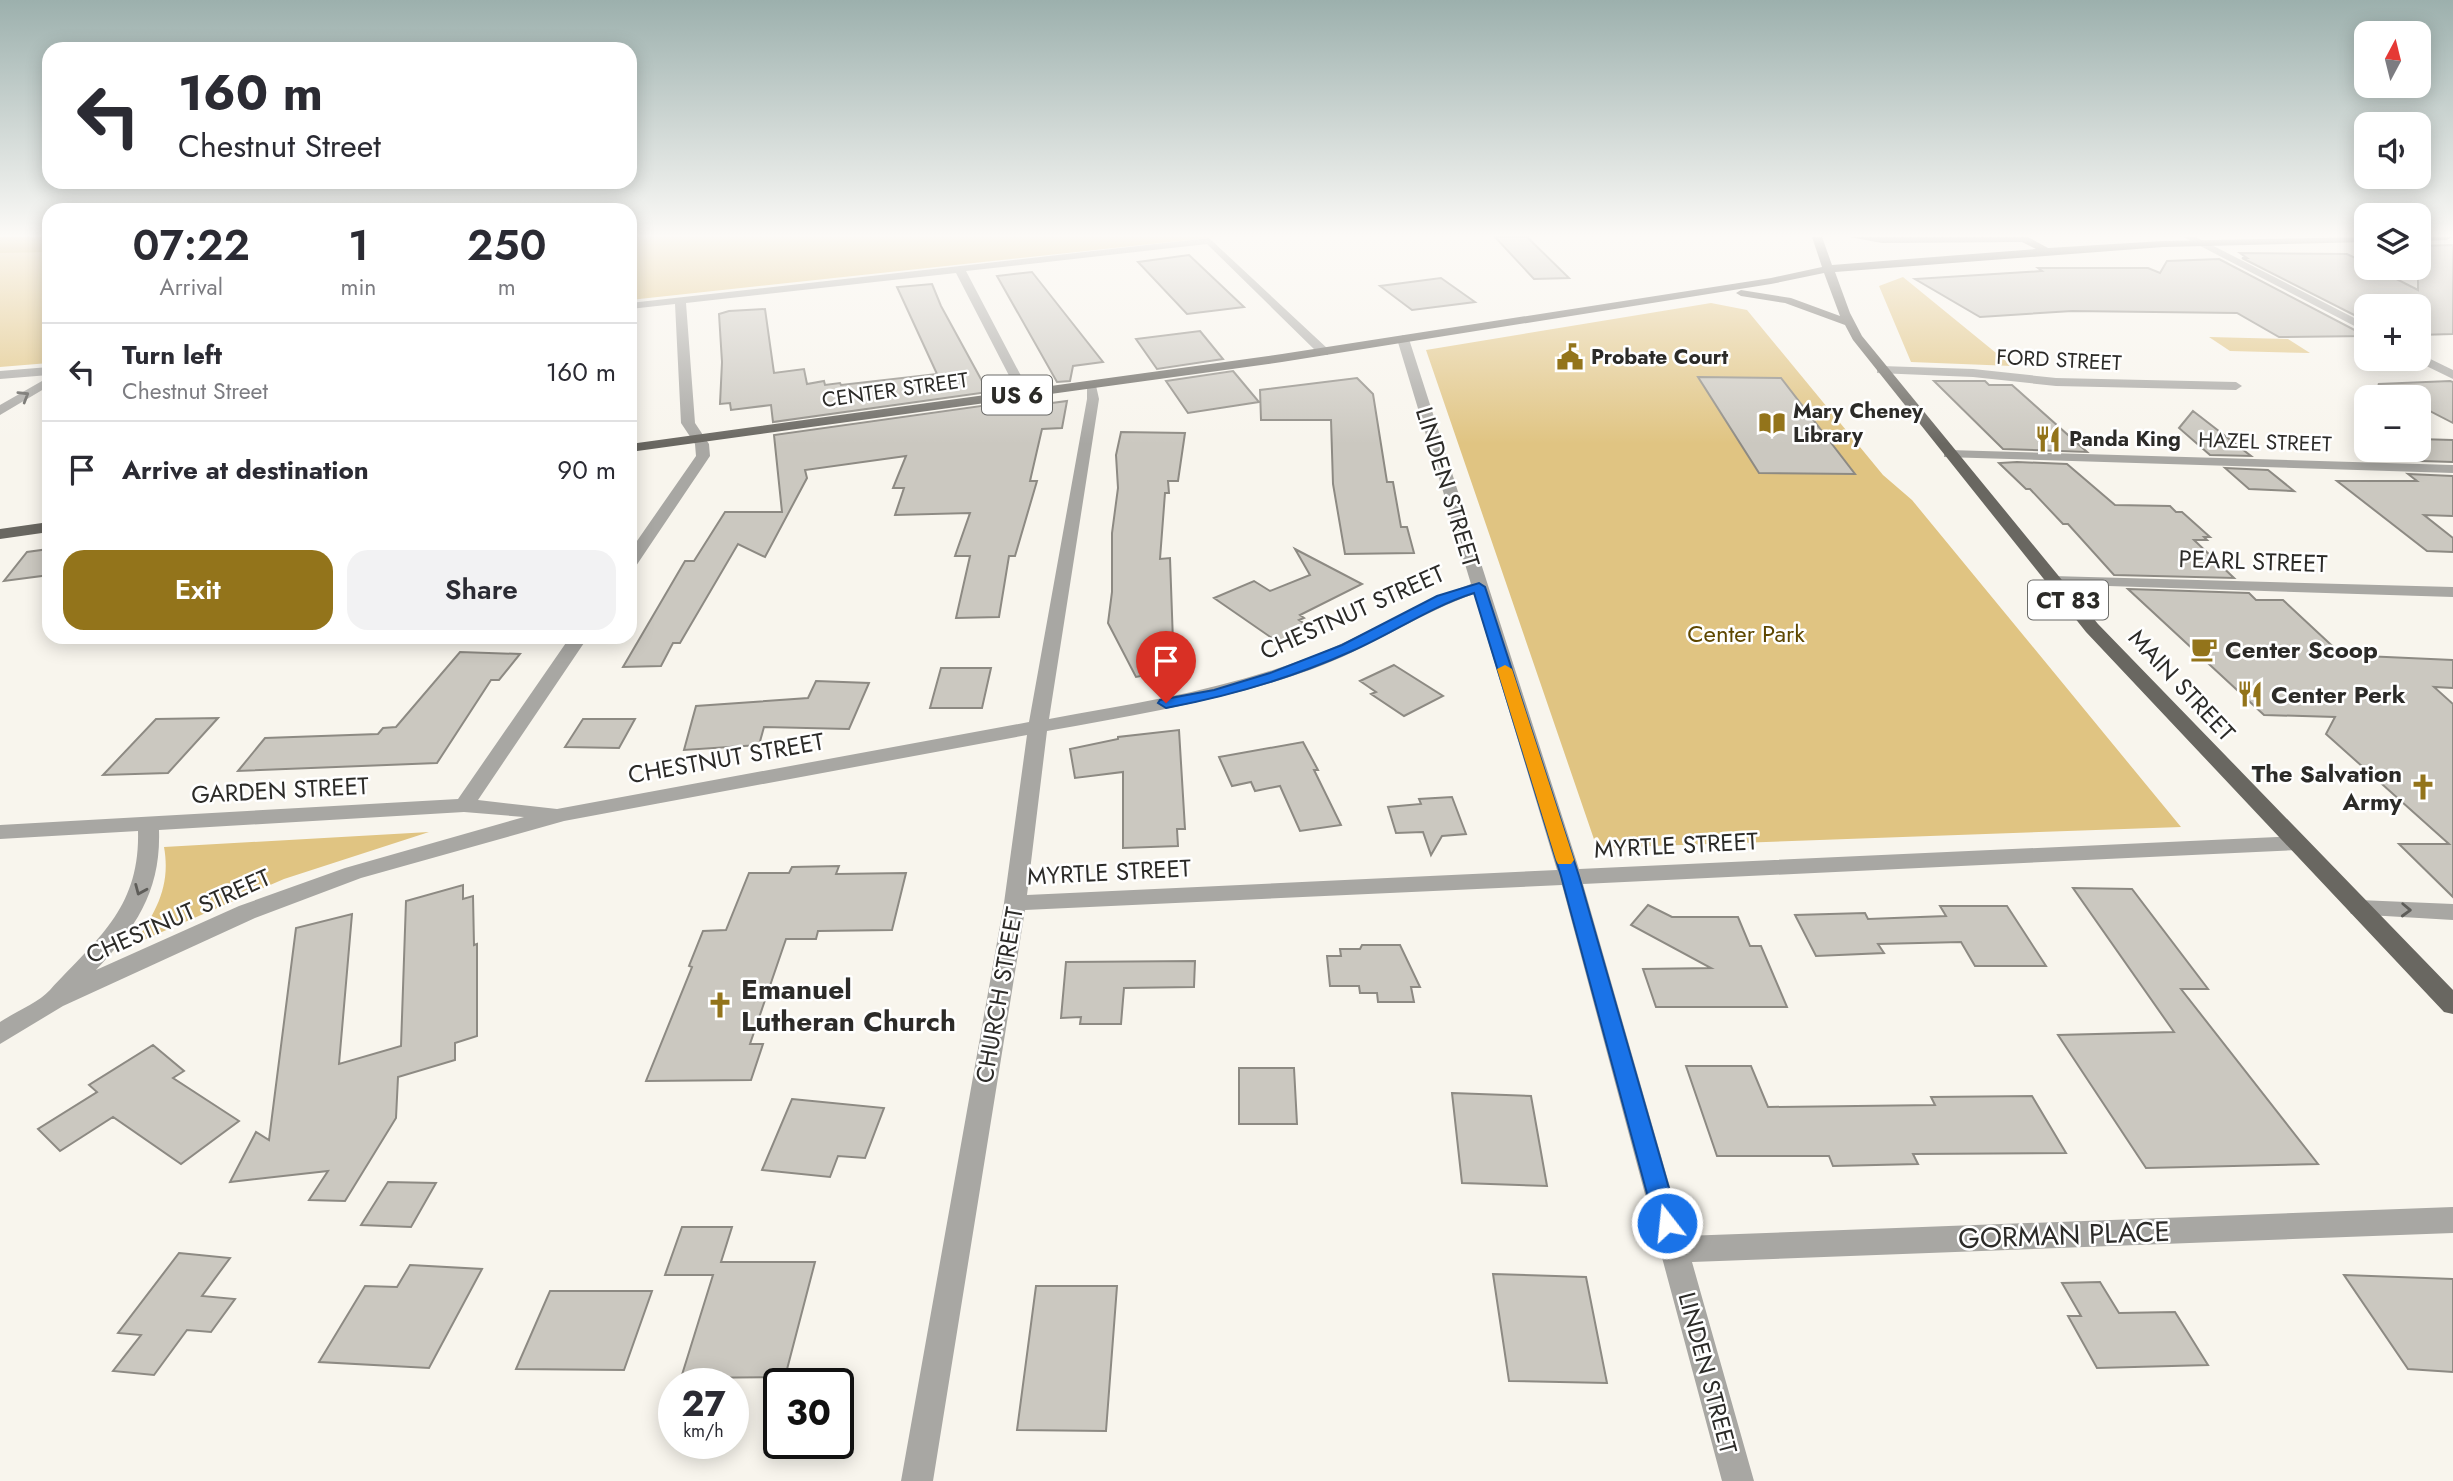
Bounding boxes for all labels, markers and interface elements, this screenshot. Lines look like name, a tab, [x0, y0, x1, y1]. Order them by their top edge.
north arrow	[2354, 21, 2431, 98]
map controls	[2354, 21, 2431, 462]
text: 160 m	[178, 58, 323, 128]
icon: left	[63, 70, 154, 161]
button: sound	[2354, 112, 2431, 189]
text: Chestnut Street	[178, 123, 381, 169]
button: layers	[2354, 203, 2431, 280]
text: 07:22	[133, 215, 250, 276]
text: 1	[348, 215, 369, 276]
text: 250	[467, 215, 546, 276]
text: Arrival	[160, 270, 223, 304]
text: min	[340, 270, 376, 304]
text: m	[498, 270, 516, 304]
button: +	[2354, 294, 2431, 371]
text: Turn left	[122, 336, 222, 374]
public building icon: Probate Court	[1555, 342, 1585, 372]
place label: Probate Court	[1591, 342, 1728, 372]
street label: FORD STREET	[1996, 342, 2123, 378]
icon: left	[63, 353, 101, 391]
text: 160 m	[546, 353, 616, 391]
street label: CENTER STREET	[820, 365, 970, 415]
text: Chestnut Street	[122, 374, 268, 408]
road number: US 6	[982, 376, 1052, 414]
button: −	[2354, 385, 2431, 462]
one-way arrow	[17, 391, 30, 404]
place label: Mary Cheney Library	[1793, 396, 1924, 450]
street label: LINDEN STREET	[1407, 403, 1489, 571]
library icon: Mary Cheney Library	[1757, 408, 1787, 438]
restaurant icon: Panda King	[2033, 424, 2063, 454]
place label: Panda King	[2069, 424, 2181, 454]
street label: HAZEL STREET	[2198, 425, 2332, 459]
icon: arrive	[63, 451, 101, 489]
text: Arrive at destination	[122, 451, 369, 489]
text: 90 m	[557, 451, 616, 489]
street label: PEARL STREET	[2178, 541, 2328, 581]
button: Exit	[63, 550, 333, 630]
button: Share	[347, 550, 616, 630]
street label: CHESTNUT STREET	[1254, 556, 1450, 668]
road number: CT 83	[2028, 580, 2108, 620]
park label: Center Park	[1687, 616, 1805, 651]
street label: MAIN STREET	[2121, 621, 2243, 749]
pin	[1136, 631, 1196, 703]
place label: Center Scoop	[2225, 632, 2378, 667]
cafe icon: Center Scoop	[2189, 634, 2219, 664]
icon: arrive	[1147, 642, 1185, 680]
place label: Center Perk	[2271, 677, 2406, 712]
restaurant icon: Center Perk	[2235, 679, 2265, 709]
street label: CHESTNUT STREET	[625, 724, 827, 792]
place label: The Salvation Army	[2252, 756, 2402, 819]
street label: GARDEN STREET	[190, 768, 370, 812]
church icon: The Salvation Army	[2408, 772, 2438, 802]
street label: MYRTLE STREET	[1593, 823, 1759, 867]
street label: MYRTLE STREET	[1026, 850, 1192, 894]
street label: CHESTNUT STREET	[80, 860, 276, 972]
one-way arrow	[134, 883, 148, 896]
one-way arrow	[2401, 902, 2412, 917]
street label: CHURCH STREET	[966, 904, 1032, 1086]
place label: Emanuel Lutheran Church	[741, 969, 956, 1042]
church icon: Emanuel Lutheran Church	[705, 990, 735, 1020]
position arrow	[1630, 1186, 1704, 1260]
street label: GORMAN PLACE	[1957, 1211, 2171, 1259]
street label: LINDEN STREET	[1670, 1288, 1746, 1458]
speed limit sign: 30	[763, 1368, 854, 1459]
text: 27	[681, 1379, 726, 1429]
text: km/h	[683, 1418, 724, 1444]

